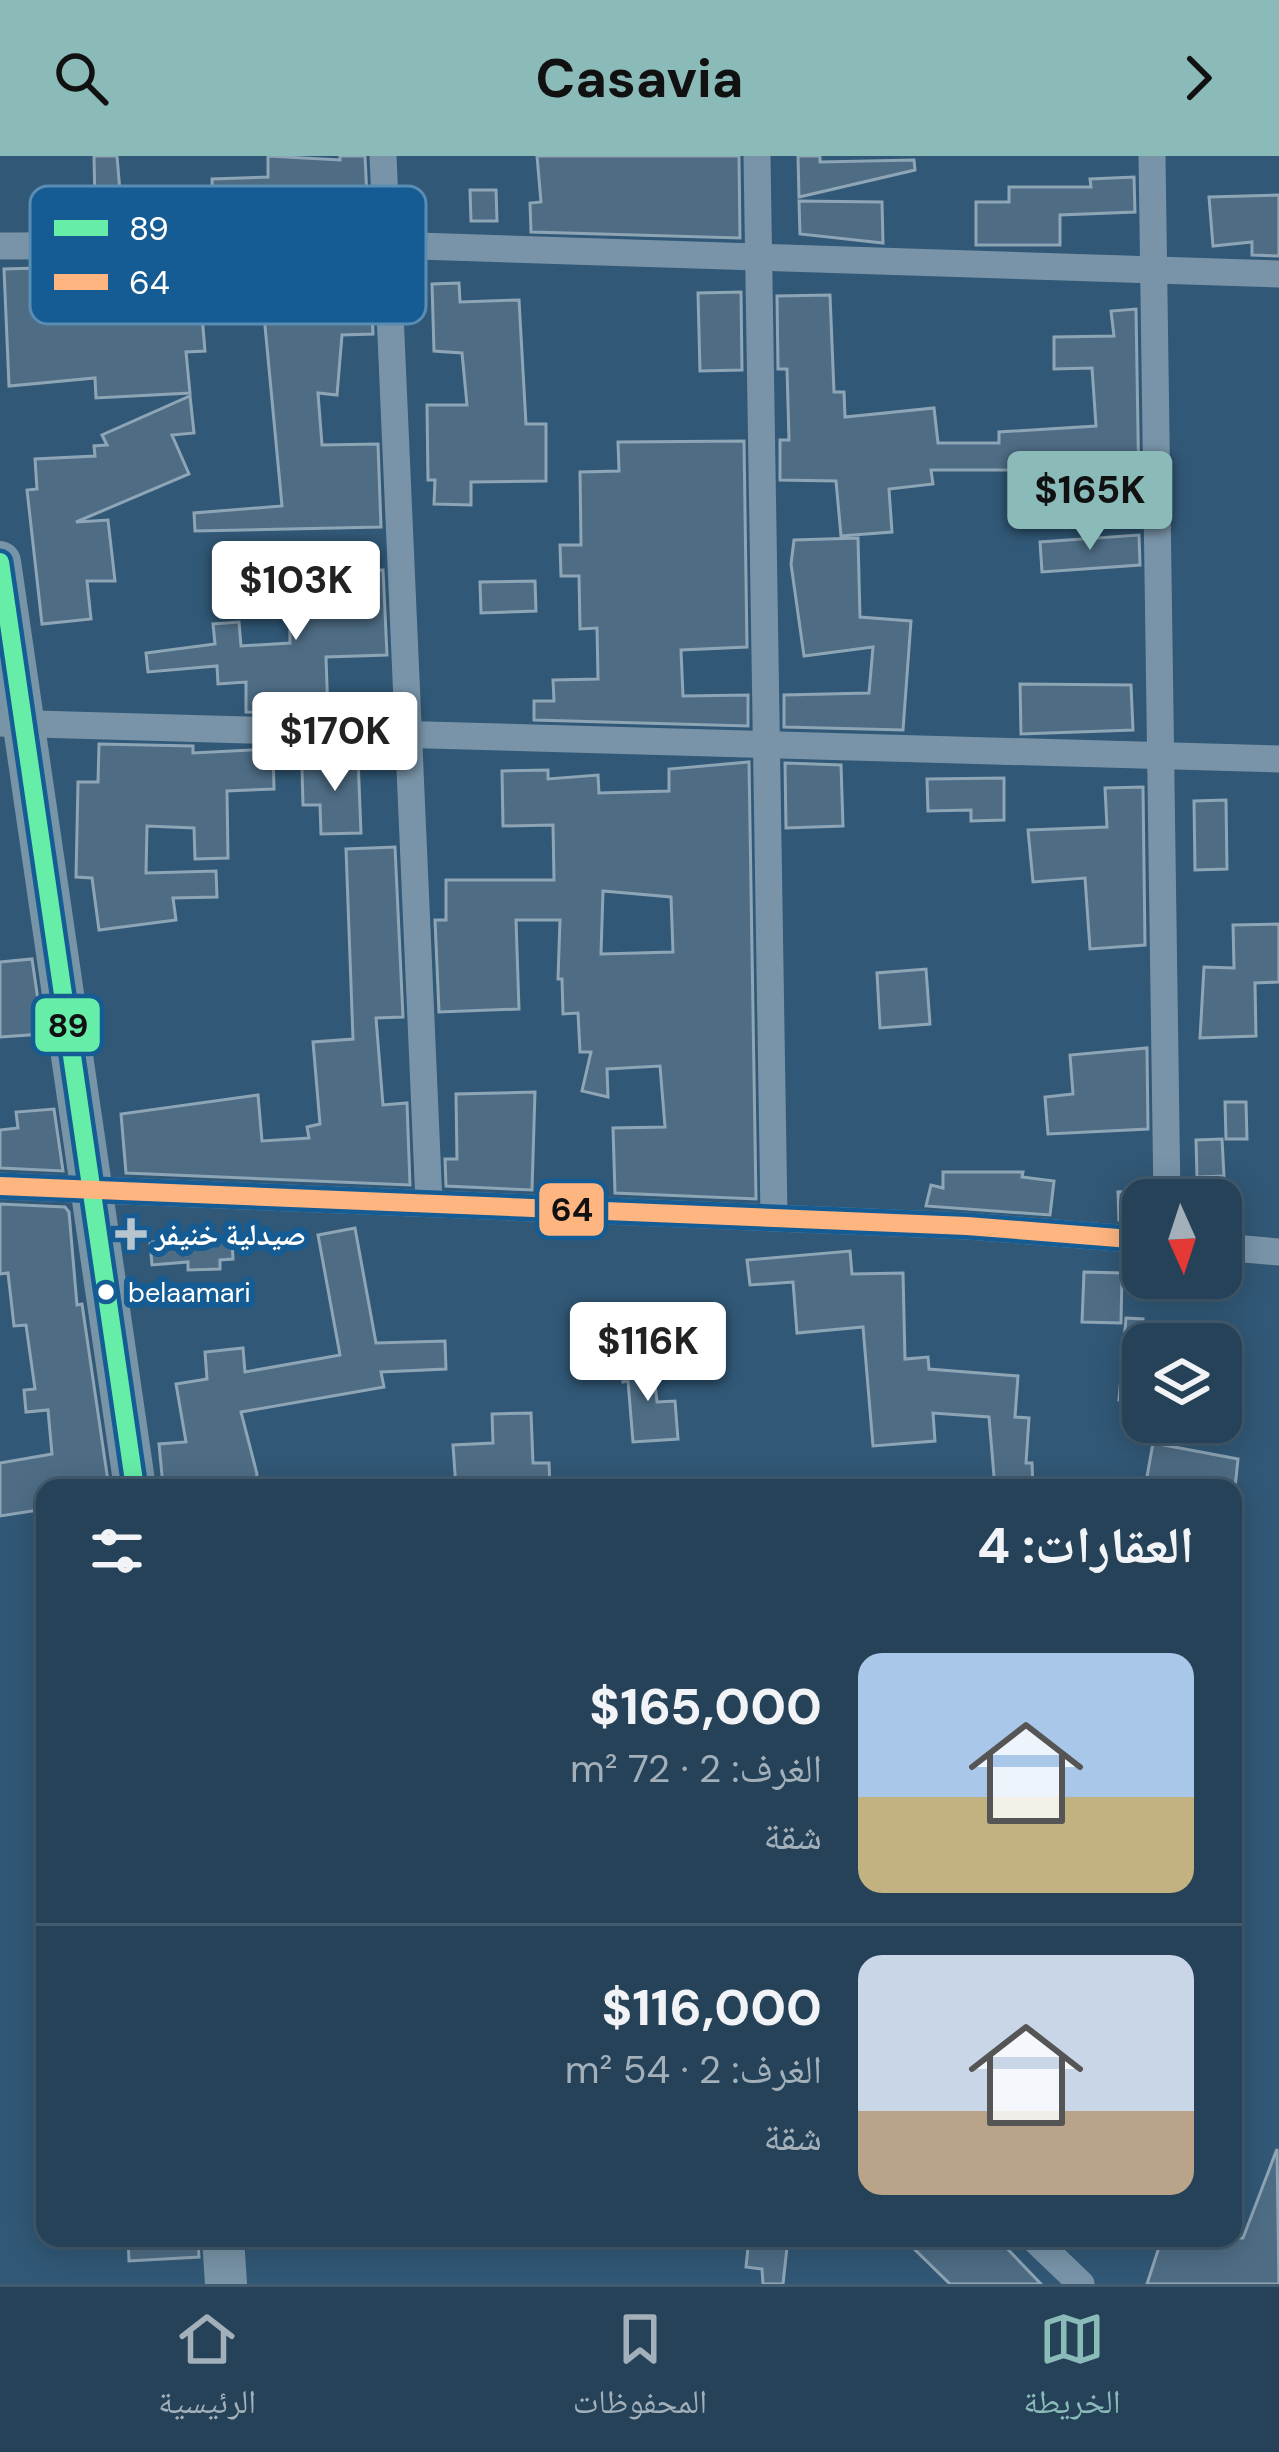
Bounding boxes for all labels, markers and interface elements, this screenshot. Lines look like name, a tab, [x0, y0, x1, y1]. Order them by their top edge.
text: Casavia	[536, 43, 744, 114]
icon: search	[48, 45, 114, 111]
icon: forward	[1165, 45, 1231, 111]
legend	[30, 186, 426, 324]
text: 89	[129, 207, 169, 250]
text: 64	[129, 261, 170, 304]
pin: $165K	[1006, 451, 1174, 553]
text: $165K	[1034, 464, 1146, 515]
pin: $103K	[212, 541, 380, 643]
text: $103K	[239, 554, 353, 605]
pin: $170K	[251, 692, 419, 794]
text: $170K	[279, 705, 391, 756]
line badge: 89	[33, 996, 102, 1054]
text: 89	[47, 1004, 89, 1047]
north arrow	[1122, 1179, 1242, 1299]
map controls	[1122, 1179, 1242, 1443]
line badge: 64	[537, 1181, 606, 1238]
text: 64	[551, 1188, 593, 1231]
place label: صيدلية خنيفر	[153, 1215, 306, 1254]
marker: صيدلية خنيفر	[118, 1221, 144, 1247]
place label: belaamari	[128, 1275, 251, 1310]
marker: belaamari	[95, 1281, 117, 1303]
pin: $116K	[564, 1302, 732, 1404]
text: $116K	[597, 1315, 699, 1366]
button: layers	[1122, 1323, 1242, 1443]
text: العقارات: 4	[977, 1512, 1194, 1579]
icon: filters	[84, 1518, 150, 1584]
text: $165,000	[589, 1673, 822, 1740]
icon: home	[954, 1701, 1098, 1845]
text: الغرف: 2 · 72 m²	[570, 1743, 822, 1794]
text: شقة	[764, 1810, 822, 1861]
text: $116,000	[601, 1974, 822, 2041]
icon: home	[954, 2003, 1098, 2147]
text: الغرف: 2 · 54 m²	[565, 2044, 822, 2095]
text: شقة	[764, 2111, 822, 2162]
tab: الرئيسية	[158, 2306, 256, 2434]
tab: المحفوظات	[573, 2306, 707, 2434]
tab: الخريطة	[1024, 2306, 1121, 2434]

